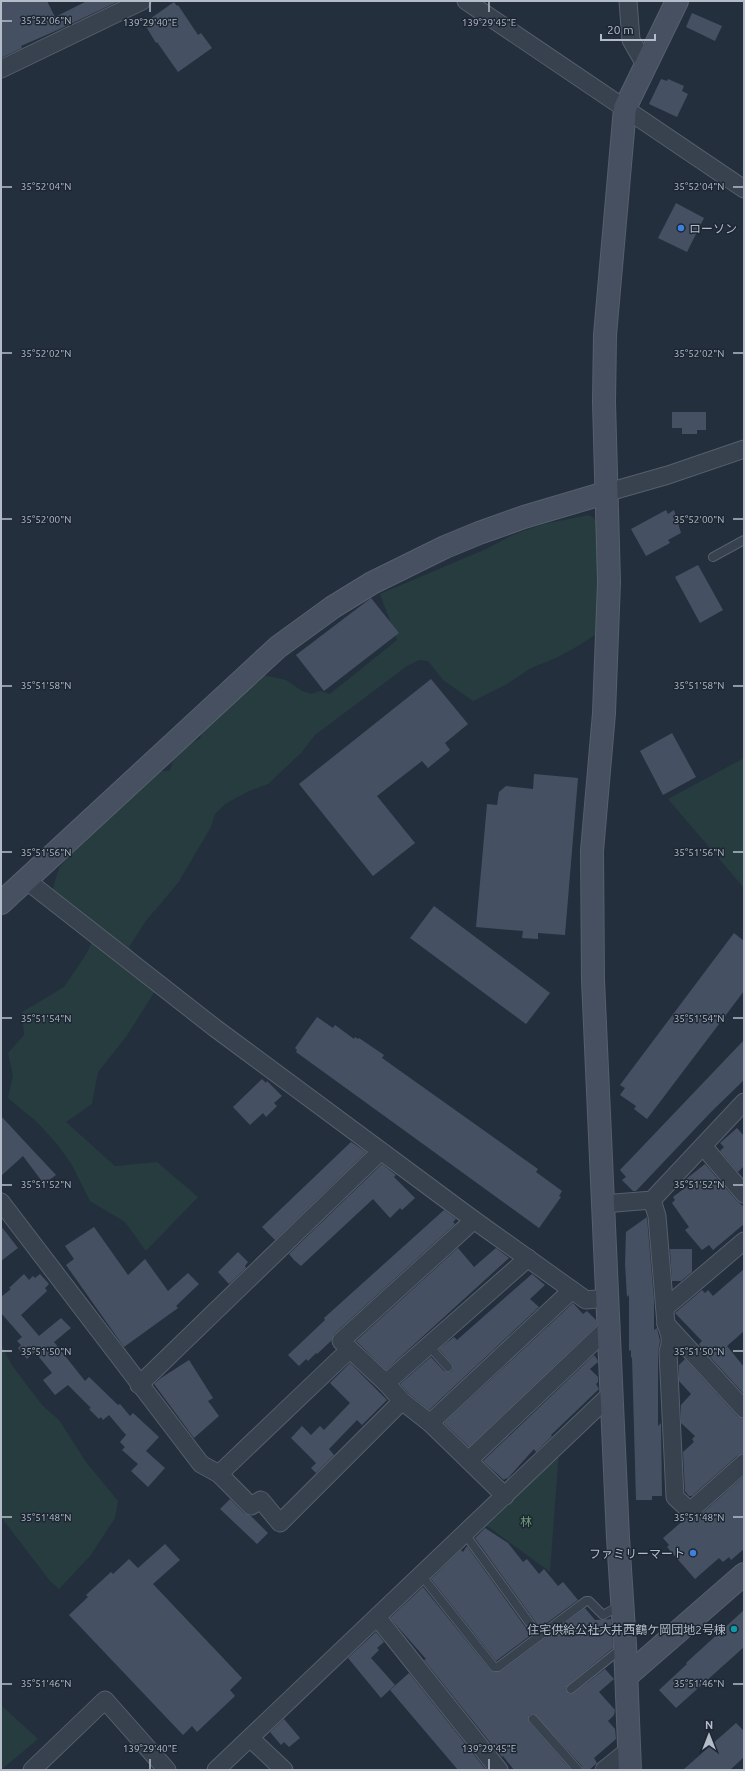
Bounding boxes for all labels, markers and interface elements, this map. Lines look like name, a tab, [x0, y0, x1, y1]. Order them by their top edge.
text: 35°52'06"N	[21, 15, 71, 26]
scale bar	[601, 16, 655, 42]
text: 139°29'40"E	[123, 17, 178, 28]
text: 139°29'45"E	[462, 17, 517, 28]
text: 20 m	[607, 23, 634, 36]
text: 35°52'04"N	[21, 181, 71, 192]
text: 35°52'04"N	[674, 181, 724, 192]
place label: ローソン	[689, 222, 737, 235]
marker: ローソン	[676, 223, 686, 233]
text: 35°52'02"N	[21, 348, 71, 359]
text: 35°52'02"N	[674, 348, 724, 359]
text: 35°52'00"N	[21, 514, 71, 525]
text: 35°52'00"N	[674, 514, 724, 525]
text: 35°51'58"N	[21, 680, 71, 691]
text: 35°51'58"N	[674, 680, 724, 691]
text: 35°51'56"N	[21, 847, 71, 858]
text: 35°51'56"N	[674, 847, 724, 858]
text: 35°51'54"N	[21, 1013, 71, 1024]
text: 35°51'54"N	[674, 1013, 724, 1024]
text: 35°51'52"N	[21, 1179, 71, 1190]
text: 35°51'52"N	[674, 1179, 724, 1190]
text: 35°51'50"N	[21, 1346, 71, 1357]
text: 35°51'50"N	[674, 1346, 724, 1357]
text: 35°51'48"N	[21, 1512, 71, 1523]
text: 35°51'48"N	[674, 1512, 724, 1523]
park label: 林	[520, 1515, 532, 1528]
place label: ファミリーマート	[589, 1547, 685, 1560]
marker: ファミリーマート	[688, 1548, 698, 1558]
place label: 住宅供給公社大井西鶴ケ岡団地2号棟	[527, 1623, 726, 1636]
marker: 住宅供給公社大井西鶴ケ岡団地2号棟	[729, 1624, 739, 1634]
text: 35°51'46"N	[21, 1678, 71, 1689]
text: 35°51'46"N	[674, 1678, 724, 1689]
north arrow	[689, 1715, 729, 1755]
text: N	[705, 1719, 713, 1731]
text: 139°29'40"E	[123, 1743, 178, 1754]
text: 139°29'45"E	[462, 1743, 517, 1754]

